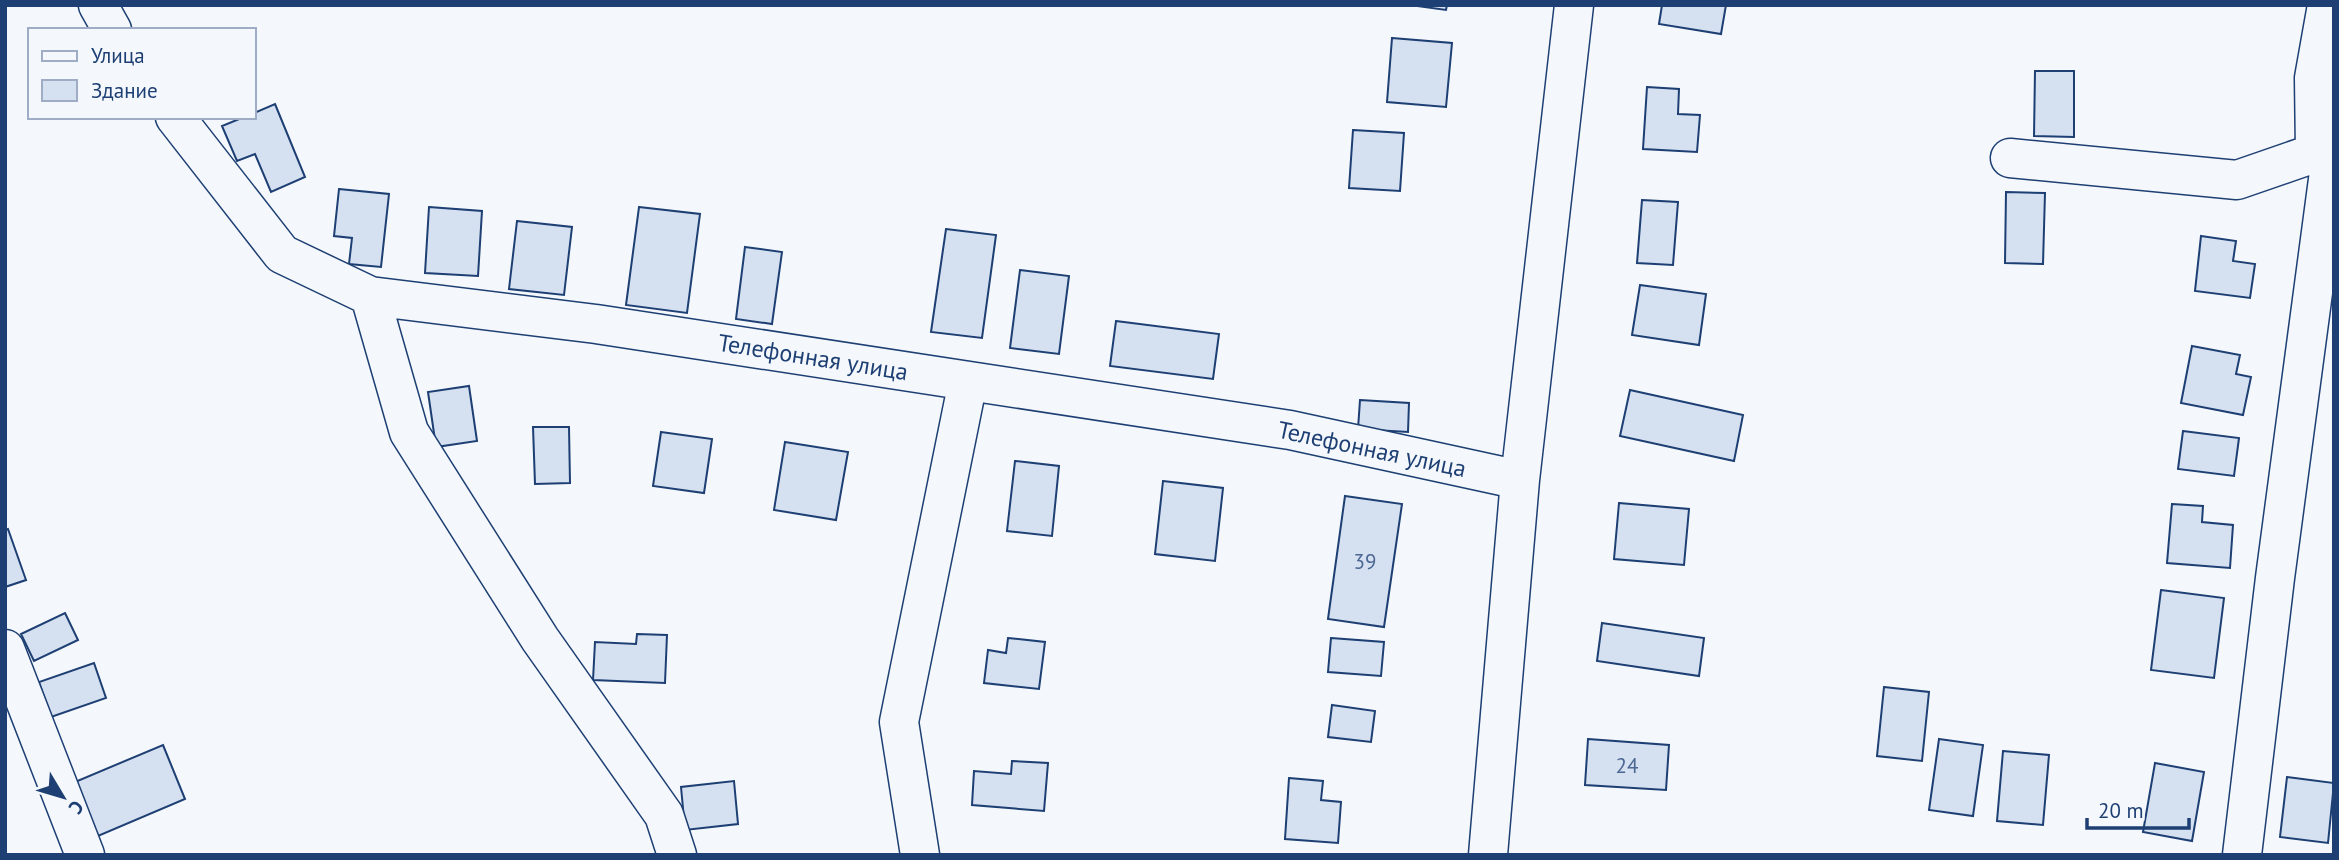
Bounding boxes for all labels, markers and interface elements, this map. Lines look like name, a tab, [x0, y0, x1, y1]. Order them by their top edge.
legend	[28, 28, 256, 119]
text: Улица	[91, 42, 145, 69]
text: Здание	[91, 77, 158, 104]
street label: Телефонная улица	[716, 327, 910, 387]
street label: Телефонная улица	[1275, 414, 1469, 484]
house number: 39	[1354, 548, 1376, 575]
house number: 24	[1616, 752, 1638, 779]
north arrow	[28, 762, 98, 832]
scale bar	[2087, 786, 2188, 830]
text: С	[63, 796, 89, 819]
text: 20 m	[2098, 797, 2144, 824]

